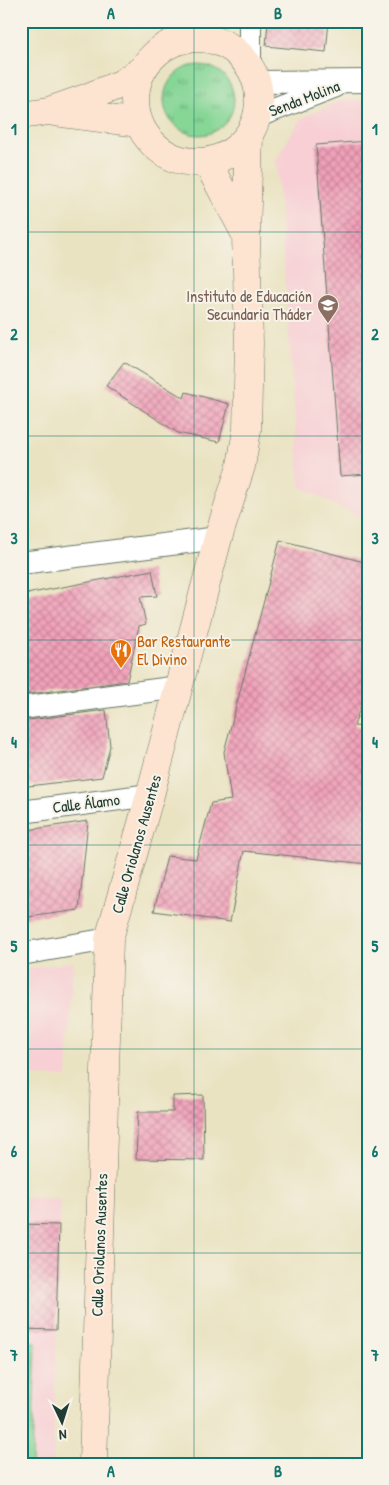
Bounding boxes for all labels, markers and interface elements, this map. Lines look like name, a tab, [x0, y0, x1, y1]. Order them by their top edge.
text: A	[107, 2, 115, 24]
text: B	[274, 2, 282, 24]
street label: Senda Molina	[265, 74, 343, 122]
text: 1	[11, 118, 17, 140]
text: 1	[372, 118, 378, 140]
place label: Instituto de Educación Secundaria Tháder	[186, 285, 312, 325]
school or university icon: Instituto de Educación Secundaria Tháder	[316, 293, 340, 324]
text: 2	[10, 323, 18, 345]
text: 2	[371, 323, 379, 345]
text: 3	[10, 527, 18, 549]
text: 3	[371, 527, 379, 549]
place label: Bar Restaurante El Divino	[137, 630, 231, 670]
restaurant icon: Bar Restaurante El Divino	[109, 638, 133, 669]
text: 4	[11, 731, 17, 753]
text: 4	[372, 731, 378, 753]
street label: Calle Oriolanos Ausentes	[106, 772, 166, 916]
street label: Calle Álamo	[51, 788, 121, 818]
text: 5	[11, 935, 18, 957]
text: 5	[372, 935, 379, 957]
text: 6	[11, 1140, 18, 1162]
text: 6	[372, 1140, 379, 1162]
street label: Calle Oriolanos Ausentes	[86, 1173, 112, 1317]
text: 7	[9, 1344, 18, 1366]
text: 7	[370, 1344, 379, 1366]
north arrow	[38, 1398, 88, 1448]
text: N	[58, 1426, 67, 1445]
text: A	[107, 1460, 115, 1482]
text: B	[274, 1460, 282, 1482]

